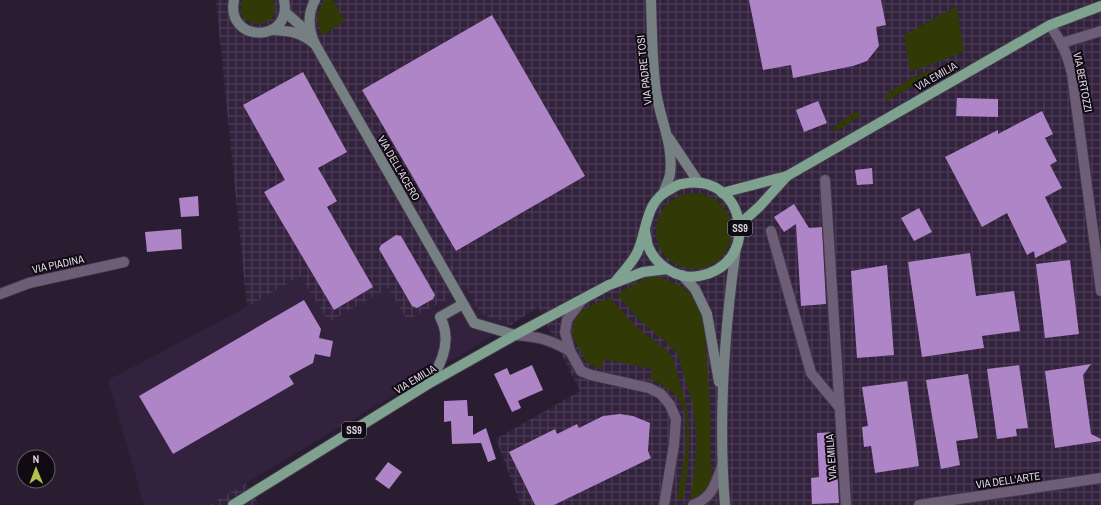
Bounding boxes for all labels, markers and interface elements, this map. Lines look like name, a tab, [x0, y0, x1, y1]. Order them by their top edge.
street label: VIA PADRE TOSI	[633, 34, 655, 106]
street label: VIA BERTOZZI	[1070, 51, 1096, 113]
street label: VIA EMILIA	[913, 58, 960, 94]
street label: VIA DELL'ACERO	[375, 133, 423, 203]
road number: SS9	[728, 220, 752, 236]
street label: VIA PIADINA	[31, 251, 86, 276]
street label: VIA EMILIA	[392, 361, 439, 397]
road number: SS9	[342, 422, 366, 438]
street label: VIA EMILIA	[822, 433, 840, 481]
north arrow	[16, 449, 56, 489]
text: N	[32, 452, 39, 466]
street label: VIA DELL'ARTE	[975, 469, 1041, 491]

